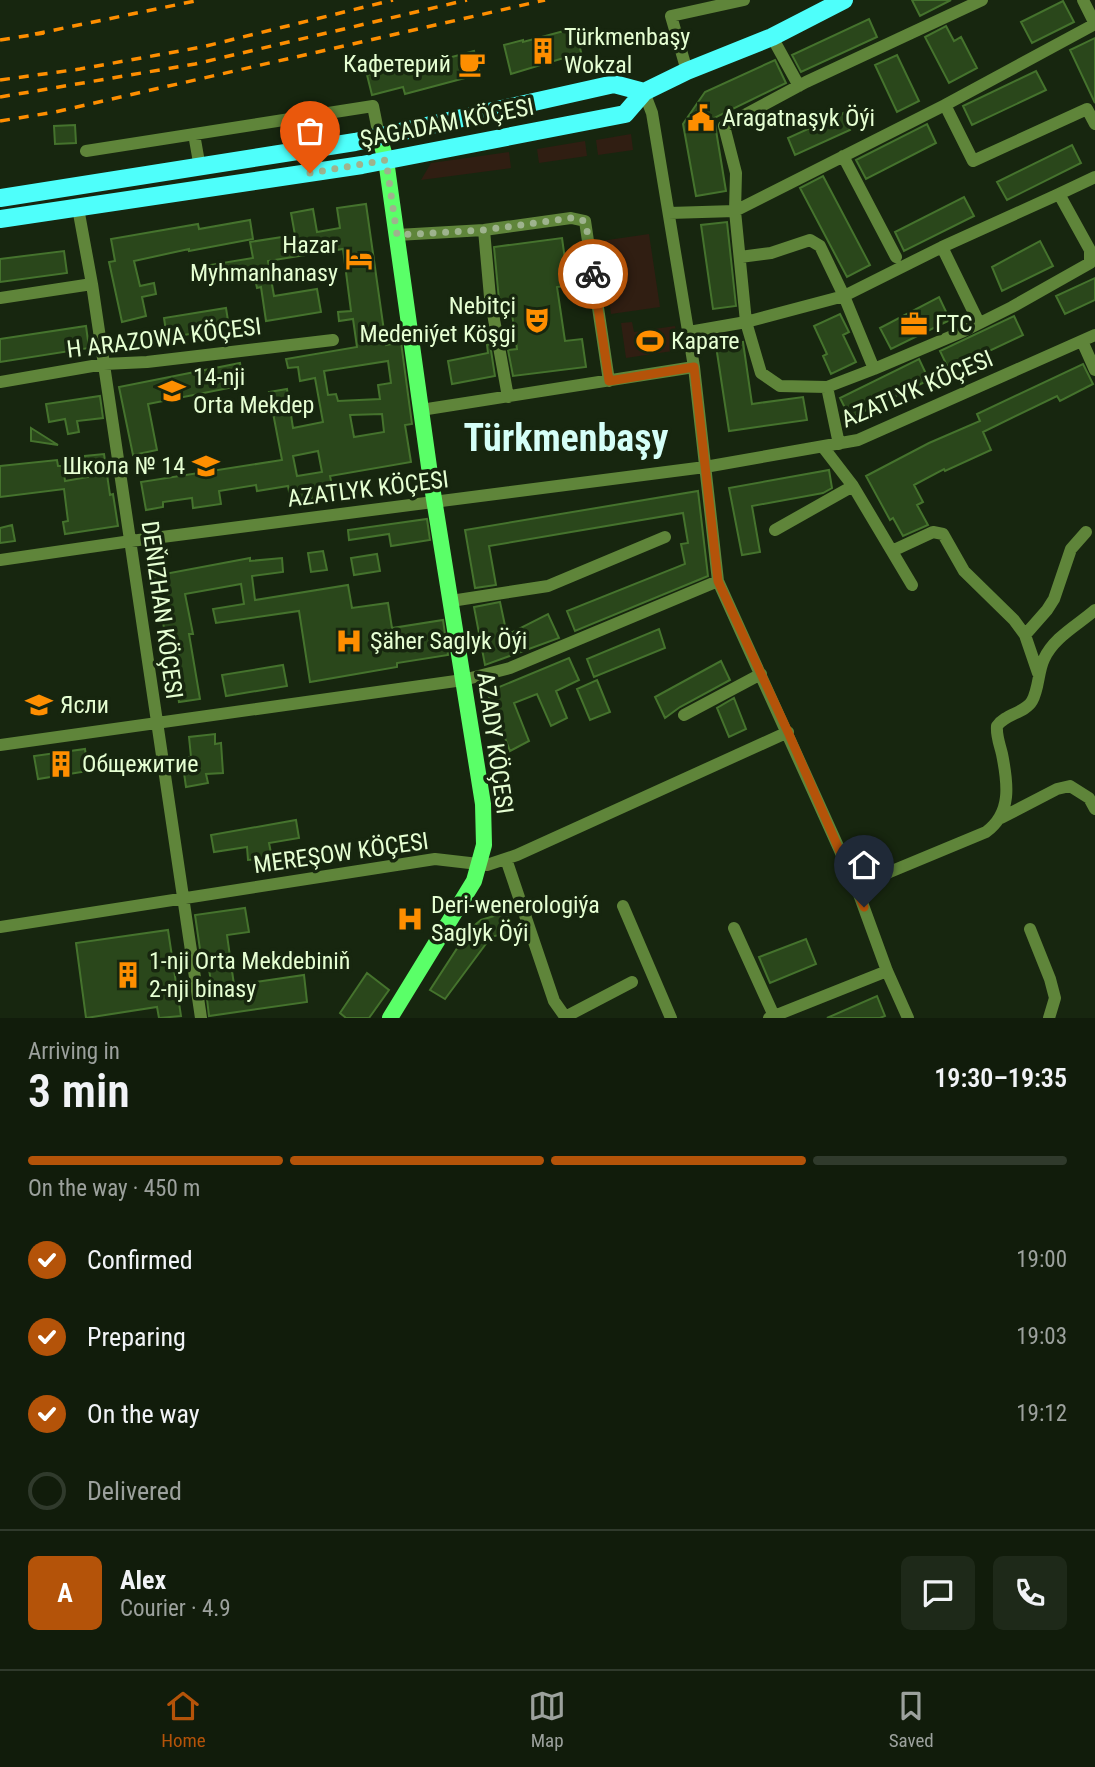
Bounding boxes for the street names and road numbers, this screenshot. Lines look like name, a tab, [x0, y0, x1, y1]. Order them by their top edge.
street label: ŞAGADAM KÖÇESI	[358, 92, 536, 154]
street label: H ARAZOWA KÖÇESI	[65, 312, 263, 364]
street label: AZATLYK KÖÇESI	[837, 344, 997, 434]
street label: AZATLYK KÖÇESI	[286, 465, 450, 513]
street label: DEŇIZHAN KÖÇESI	[136, 519, 188, 701]
street label: AZADY KÖÇESI	[471, 670, 519, 816]
street label: MEREŞOW KÖÇESI	[252, 827, 430, 879]

